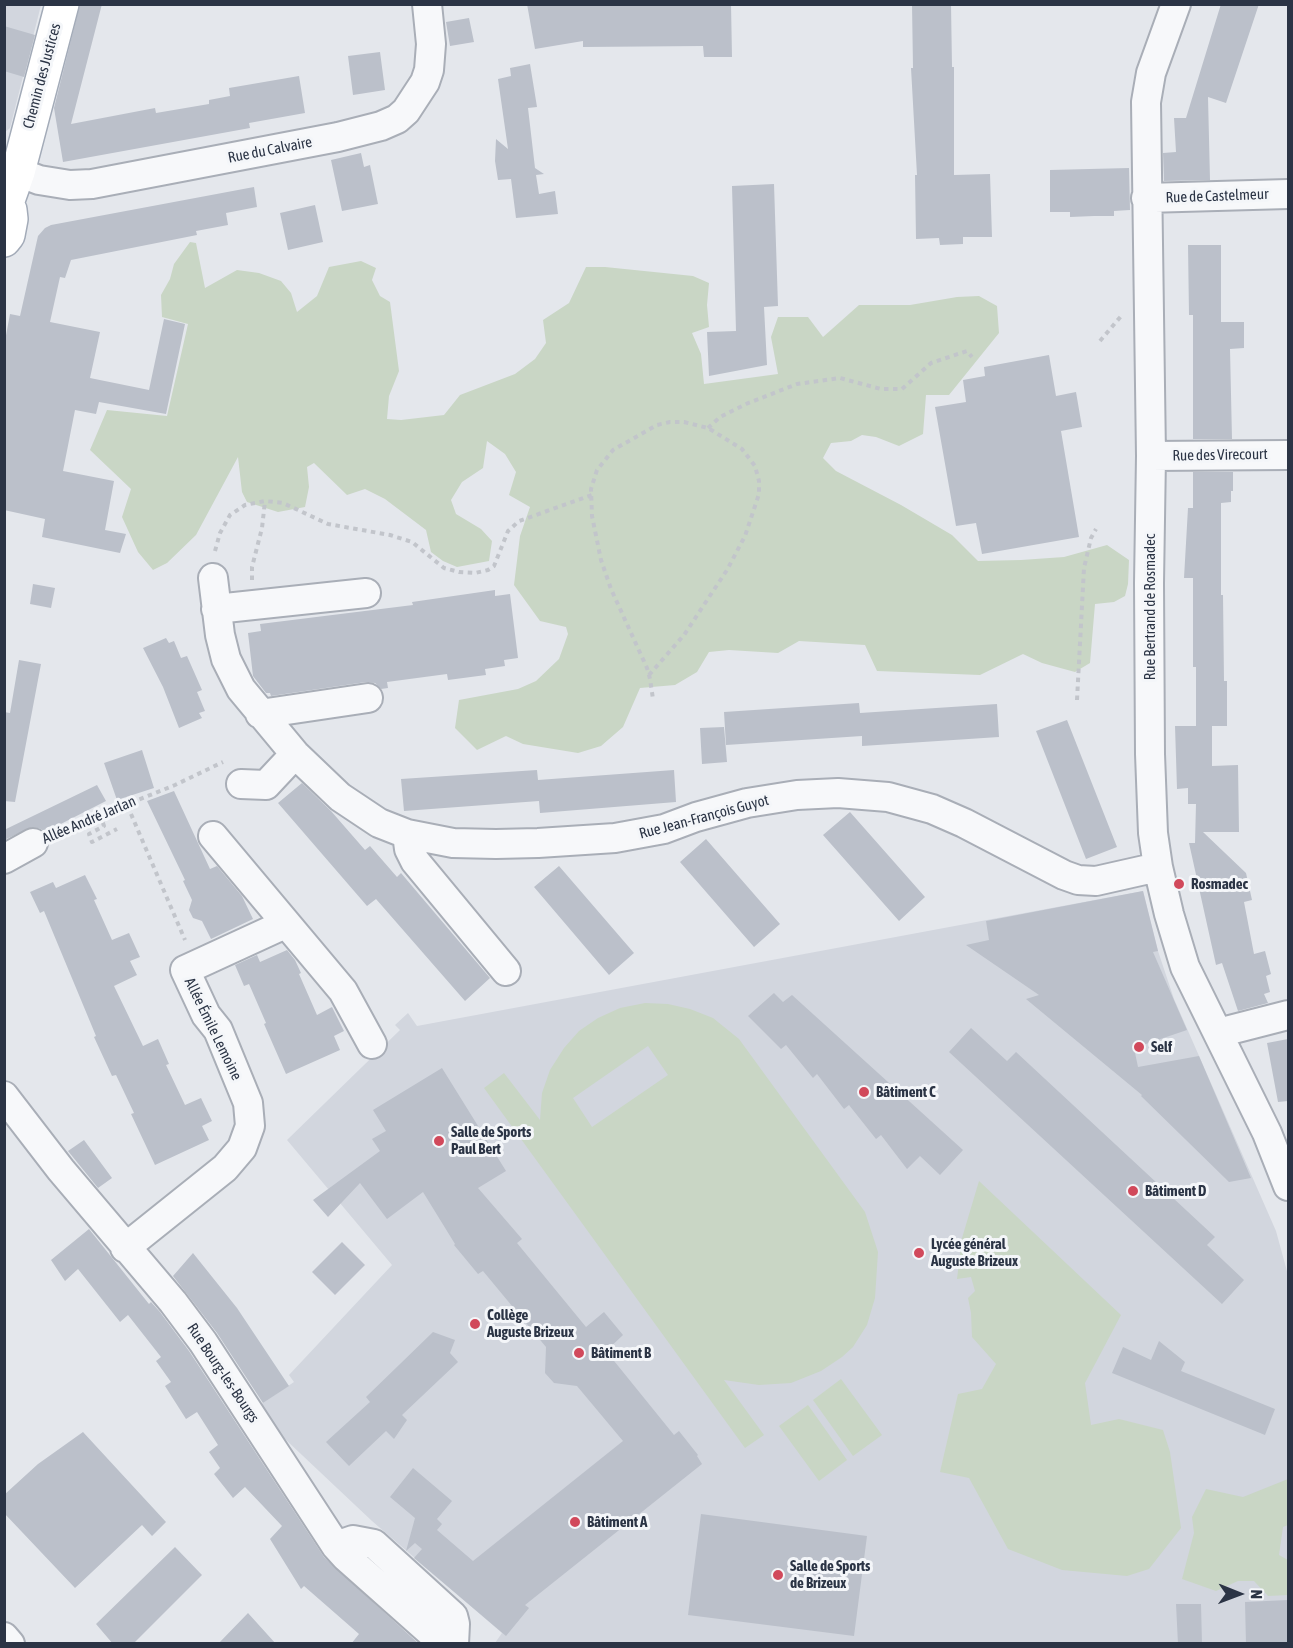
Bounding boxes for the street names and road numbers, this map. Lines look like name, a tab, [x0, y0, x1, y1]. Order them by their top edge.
street label: Chemin des Justices	[19, 21, 65, 131]
street label: Rue du Calvaire	[226, 133, 314, 167]
street label: Rue de Castelmeur	[1165, 185, 1269, 207]
street label: Rue des Virecourt	[1172, 445, 1268, 465]
street label: Rue Bertrand de Rosmadec	[1141, 534, 1159, 680]
street label: Rue Jean-François Guyot	[637, 791, 771, 843]
street label: Allée André Jarlan	[39, 792, 139, 848]
street label: Allée Émile Lemoine	[180, 975, 246, 1083]
street label: Rue Bourg-les-Bourgs	[183, 1320, 263, 1426]

